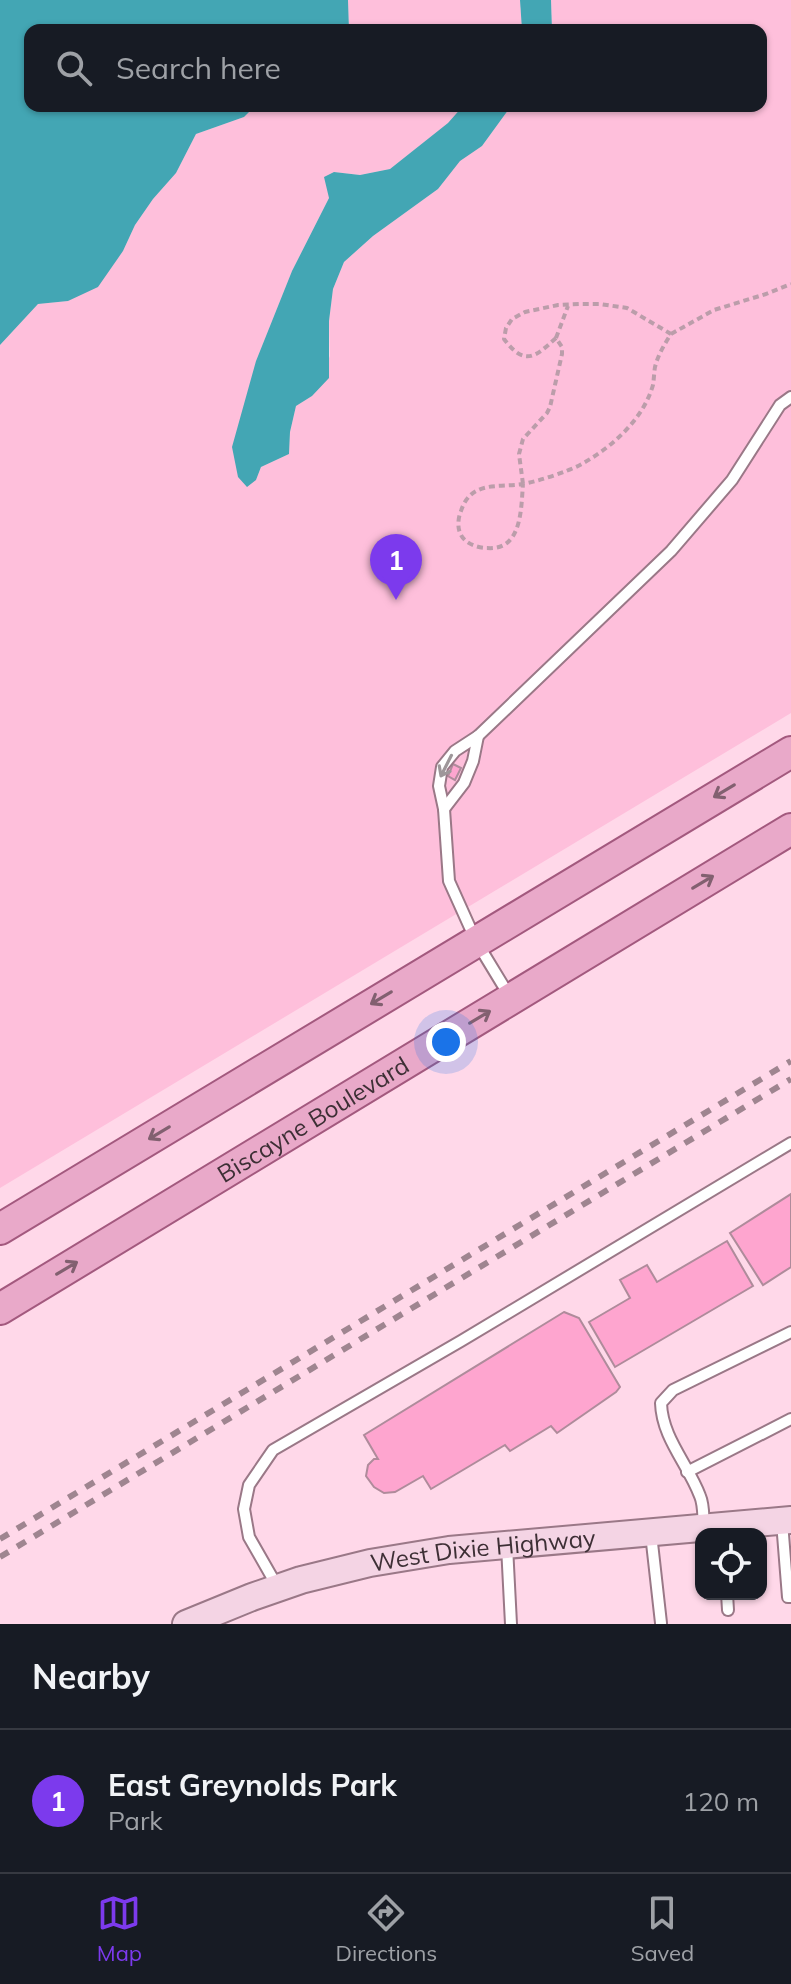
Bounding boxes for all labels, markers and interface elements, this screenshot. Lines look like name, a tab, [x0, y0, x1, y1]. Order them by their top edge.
search box	[24, 24, 767, 112]
icon: search	[52, 46, 96, 90]
text: Search here	[116, 49, 281, 87]
pin: 1	[370, 534, 422, 600]
one-way arrow	[438, 754, 454, 777]
one-way arrow	[713, 784, 736, 800]
one-way arrow	[691, 874, 714, 890]
one-way arrow	[370, 991, 393, 1007]
one-way arrow	[469, 1009, 491, 1025]
your location	[426, 1022, 466, 1062]
street label: Biscayne Boulevard	[212, 1050, 414, 1189]
one-way arrow	[148, 1125, 171, 1141]
one-way arrow	[55, 1260, 78, 1276]
street label: West Dixie Highway	[368, 1522, 597, 1578]
map controls	[695, 1528, 767, 1600]
button: locate	[695, 1528, 767, 1600]
text: Nearby	[32, 1655, 150, 1698]
text: East Greynolds Park	[108, 1766, 397, 1804]
text: 1	[50, 1785, 66, 1818]
text: 120 m	[683, 1785, 759, 1818]
text: Park	[108, 1804, 163, 1837]
tab: Map	[97, 1891, 142, 1967]
tab: Directions	[336, 1891, 437, 1967]
tab: Saved	[631, 1891, 694, 1967]

